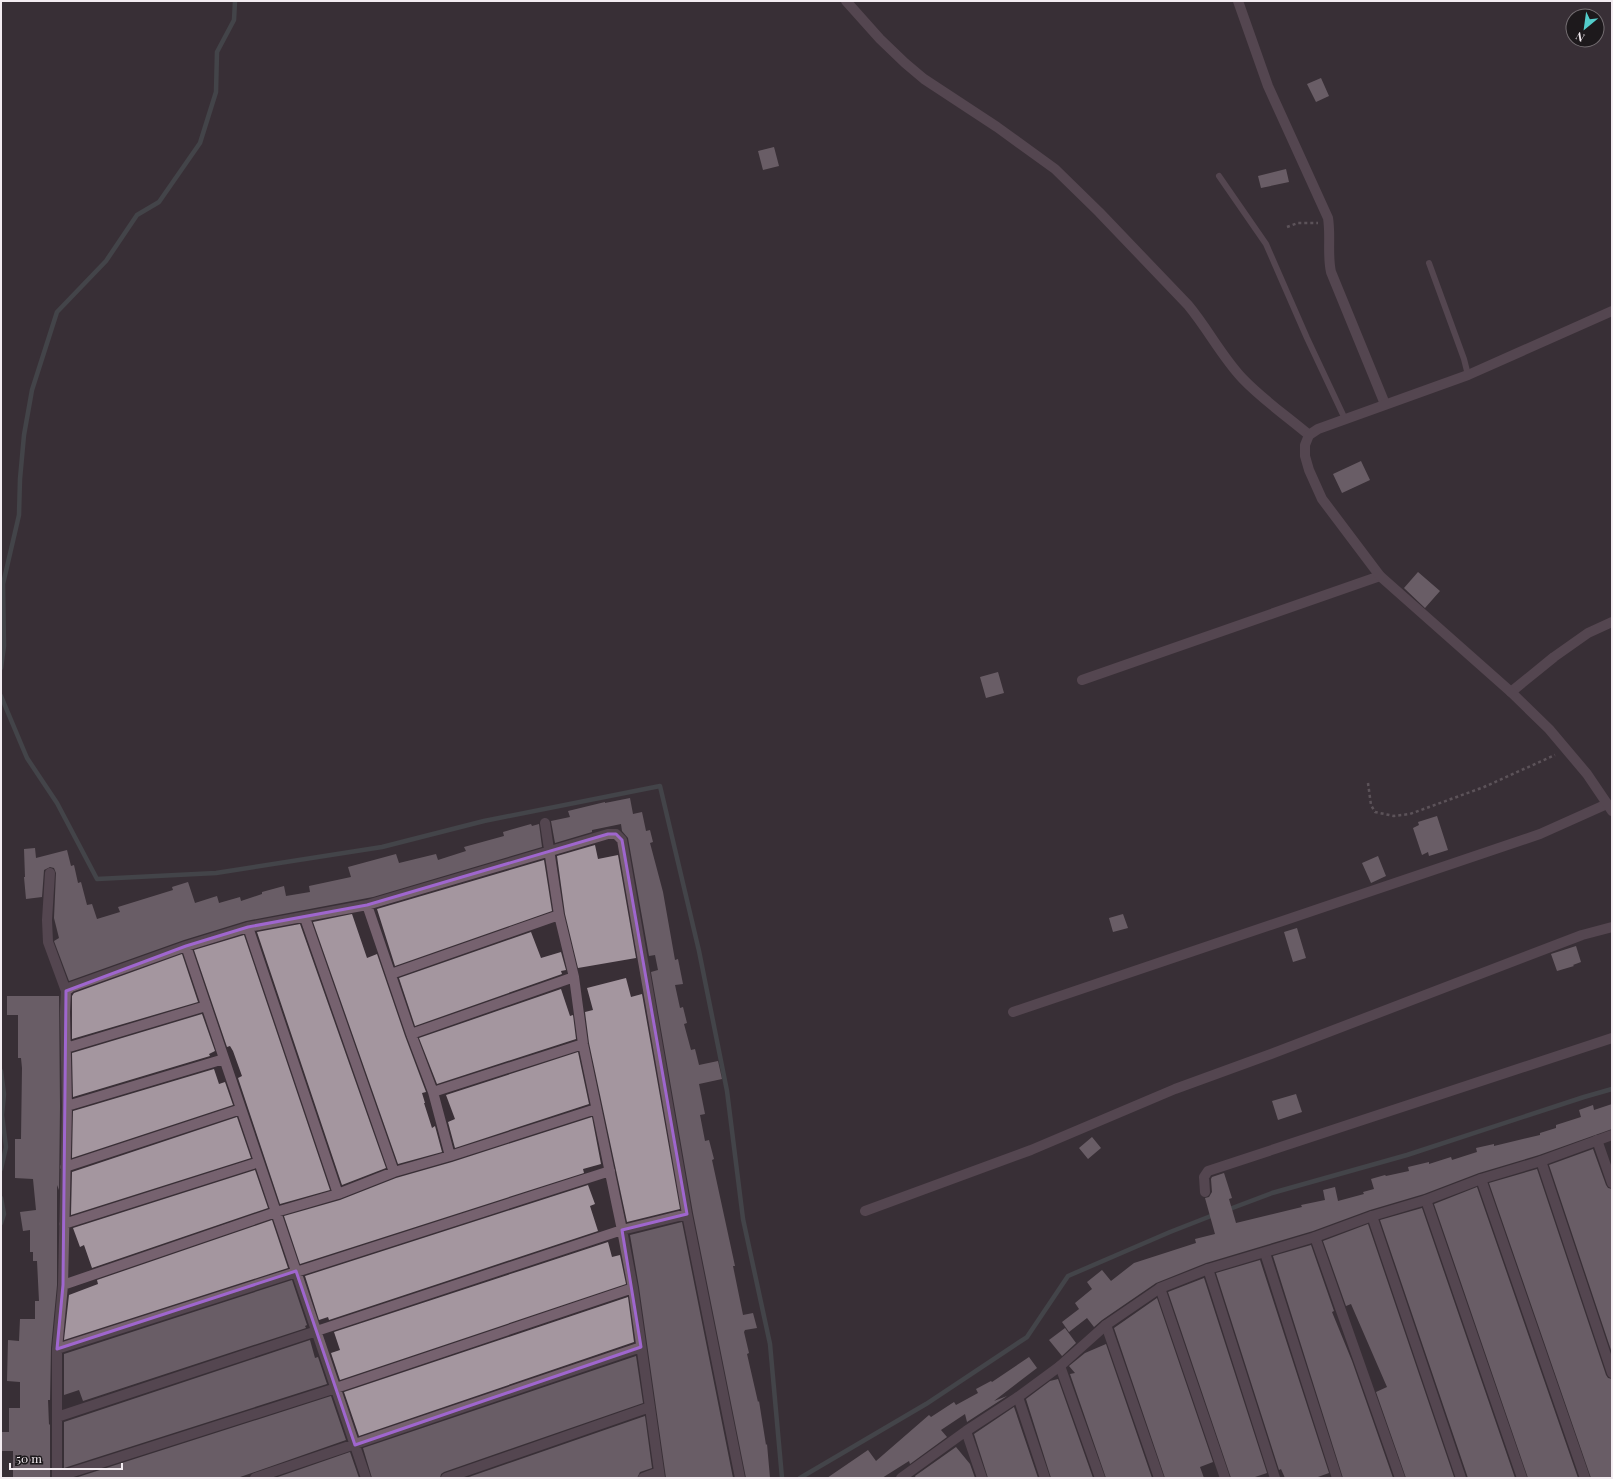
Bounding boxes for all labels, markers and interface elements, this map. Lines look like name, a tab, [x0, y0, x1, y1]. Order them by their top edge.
north arrow	[1565, 8, 1605, 48]
text: N	[1573, 29, 1587, 46]
scale bar	[10, 1445, 122, 1471]
text: 50 m	[16, 1450, 42, 1466]

